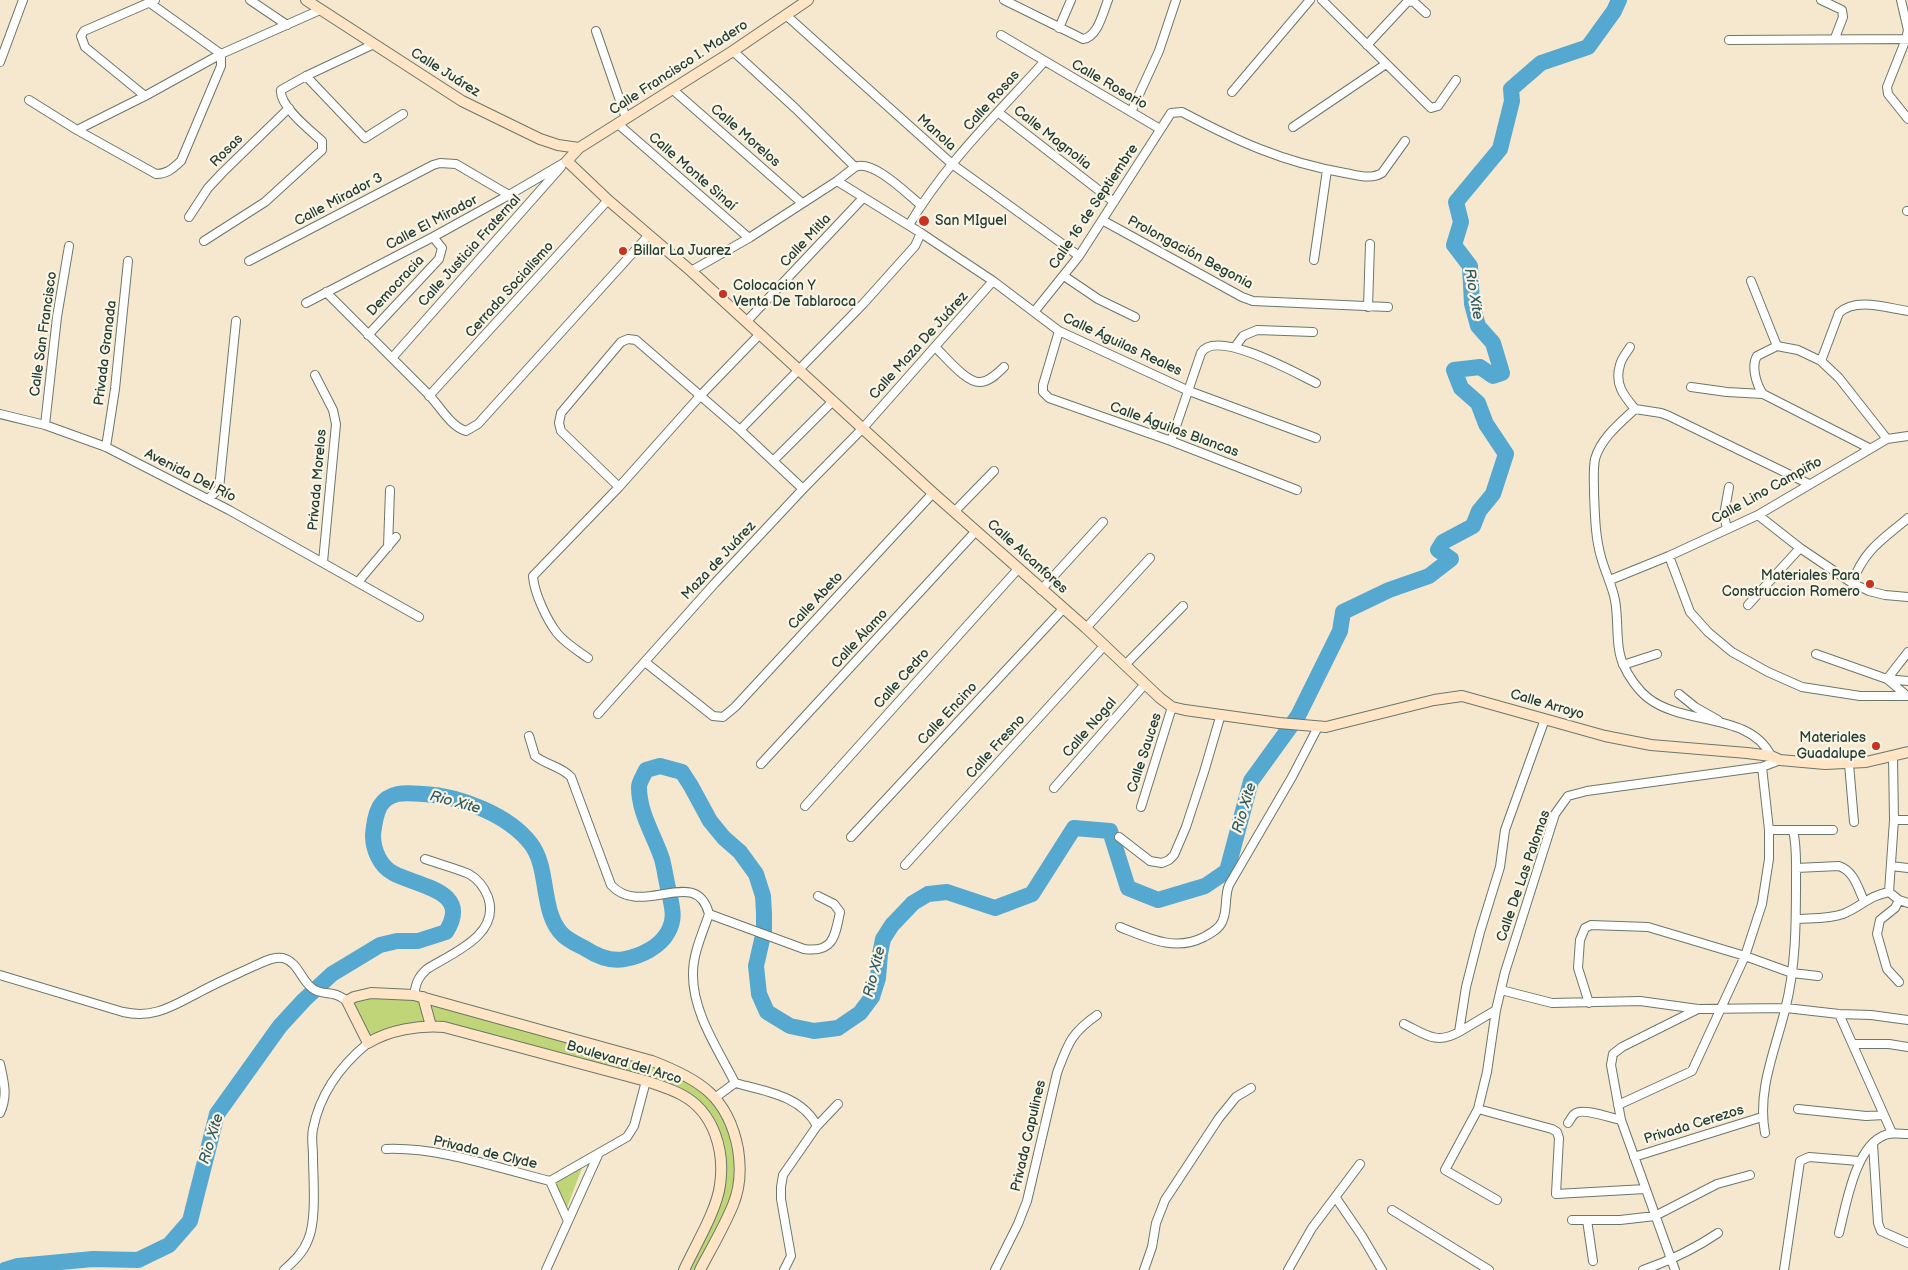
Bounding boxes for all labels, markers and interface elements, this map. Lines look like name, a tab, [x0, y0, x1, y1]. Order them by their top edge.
street label: Calle Francisco I. Madero	[607, 17, 751, 119]
street label: Calle Juárez	[407, 45, 483, 101]
street label: Calle Rosario	[1068, 56, 1150, 114]
street label: Calle Rosas	[960, 67, 1024, 135]
street label: Calle Morelos	[707, 101, 783, 171]
street label: Calle Magnolia	[1010, 102, 1094, 174]
street label: Manola	[913, 111, 959, 155]
street label: Calle Monte Sinaí	[645, 129, 739, 215]
street label: Rosas	[207, 131, 247, 171]
street label: Calle 16 de Septiembre	[1046, 141, 1142, 273]
street label: Calle Mirador 3	[292, 170, 386, 230]
street label: Calle Justicia Fraternal	[415, 191, 525, 311]
street label: Calle El Mirador	[383, 192, 481, 254]
street label: Calle Mitla	[777, 211, 835, 271]
place label: San MIguel	[935, 213, 1007, 229]
street label: Prolongación Begonia	[1124, 213, 1256, 293]
marker: San MIguel	[917, 214, 931, 228]
street label: Cerrada Socialismo	[462, 238, 558, 342]
place label: Billar La Juarez	[633, 243, 731, 259]
marker: Billar La Juarez	[617, 245, 629, 257]
street label: Democracia	[364, 252, 428, 320]
water label: Rio Xite	[1460, 267, 1486, 321]
street label: Calle San Francisco	[27, 270, 61, 398]
place label: Colocacion Y Venta De Tablaroca	[733, 278, 856, 310]
marker: Colocacion Y Venta De Tablaroca	[717, 288, 729, 300]
street label: Calle Maza De Juárez	[866, 289, 972, 403]
street label: Privada Granada	[91, 299, 121, 407]
street label: Calle Águilas Reales	[1060, 310, 1184, 380]
street label: Calle Águilas Blancas	[1107, 399, 1241, 461]
street label: Privada Morelos	[305, 429, 331, 531]
street label: Avenida Del Río	[141, 446, 239, 506]
street label: Calle Lino Campiño	[1709, 454, 1825, 528]
street label: Calle Alcanfores	[983, 516, 1071, 598]
street label: Maza de Juárez	[678, 518, 760, 604]
place label: Materiales Para Construccion Romero	[1722, 568, 1860, 600]
street label: Calle Abeto	[785, 569, 847, 633]
marker: Materiales Para Construccion Romero	[1864, 578, 1876, 590]
street label: Calle Álamo	[828, 606, 892, 672]
street label: Calle Cedro	[871, 645, 933, 713]
street label: Calle Encino	[915, 679, 981, 749]
street label: Calle Arroyo	[1508, 686, 1586, 724]
street label: Calle Nogal	[1059, 695, 1121, 761]
street label: Calle Sauces	[1124, 711, 1166, 795]
street label: Calle Fresno	[963, 712, 1029, 782]
place label: Materiales Guadalupe	[1796, 730, 1866, 762]
marker: Materiales Guadalupe	[1870, 740, 1882, 752]
water label: Rio Xite	[1229, 781, 1261, 835]
water label: Rio Xite	[428, 788, 482, 818]
street label: Calle De Las Palomas	[1494, 808, 1554, 944]
water label: Rio Xite	[860, 945, 890, 999]
street label: Boulevard del Arco	[564, 1038, 684, 1088]
street label: Privada Capulines	[1008, 1079, 1050, 1193]
street label: Privada Cerezos	[1642, 1102, 1746, 1148]
water label: Rio Xite	[196, 1112, 228, 1166]
street label: Privada de Clyde	[431, 1133, 539, 1173]

